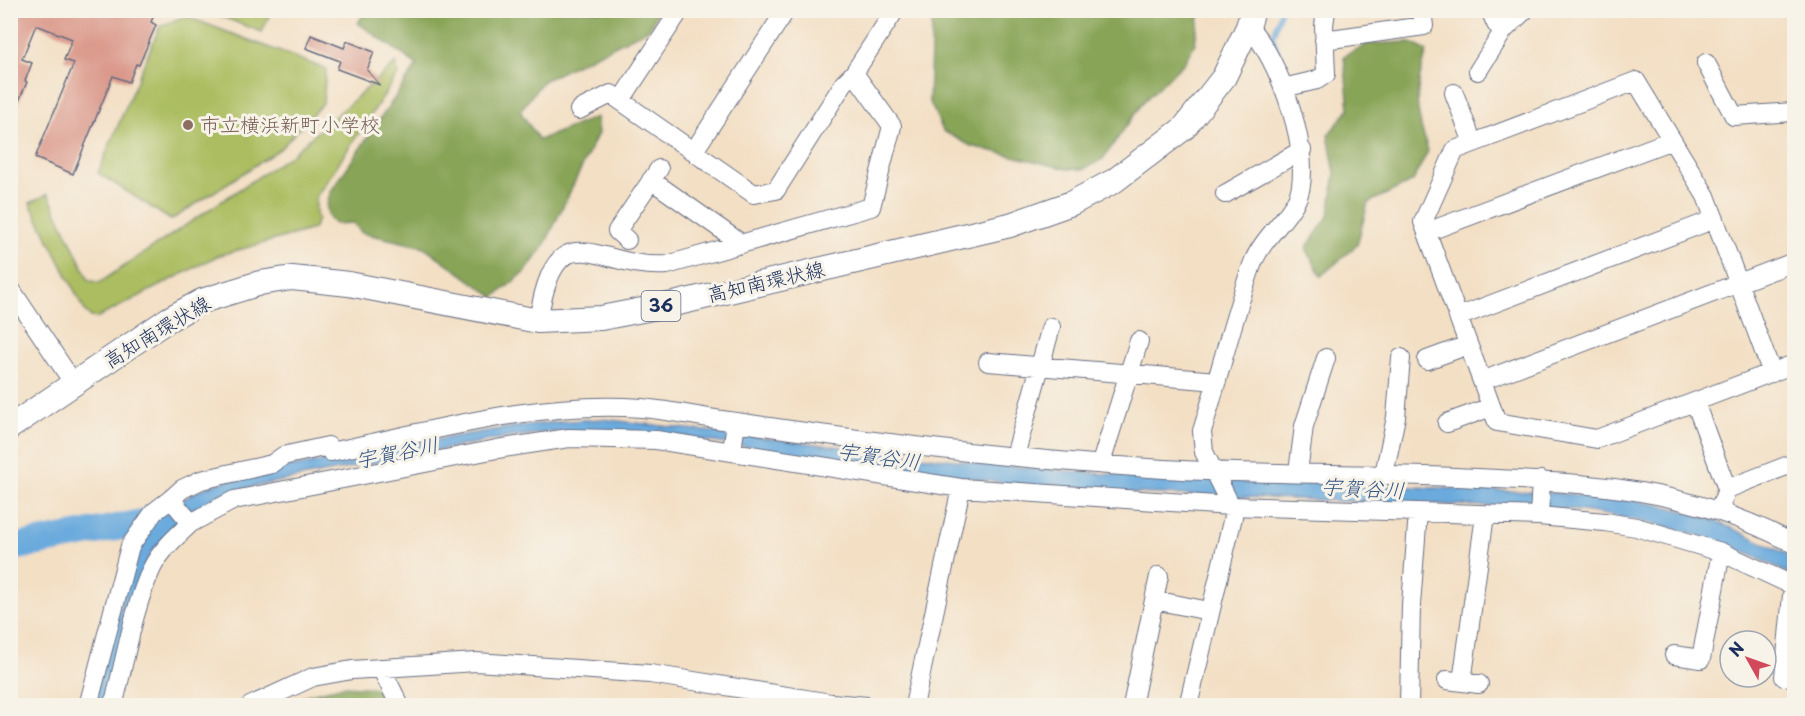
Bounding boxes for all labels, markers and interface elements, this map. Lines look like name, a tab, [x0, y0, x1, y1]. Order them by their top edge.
place label: 市立横浜新町小学校	[200, 109, 380, 139]
marker: 市立横浜新町小学校	[181, 118, 195, 132]
street label: 高知南環状線	[704, 253, 828, 309]
street label: 高知南環状線	[97, 287, 216, 375]
road number: 36	[642, 291, 680, 321]
water label: 宇賀谷川	[352, 427, 441, 475]
water label: 宇賀谷川	[835, 433, 923, 477]
water label: 宇賀谷川	[1320, 469, 1406, 505]
north arrow	[1718, 629, 1778, 689]
text: N	[1722, 636, 1749, 661]

